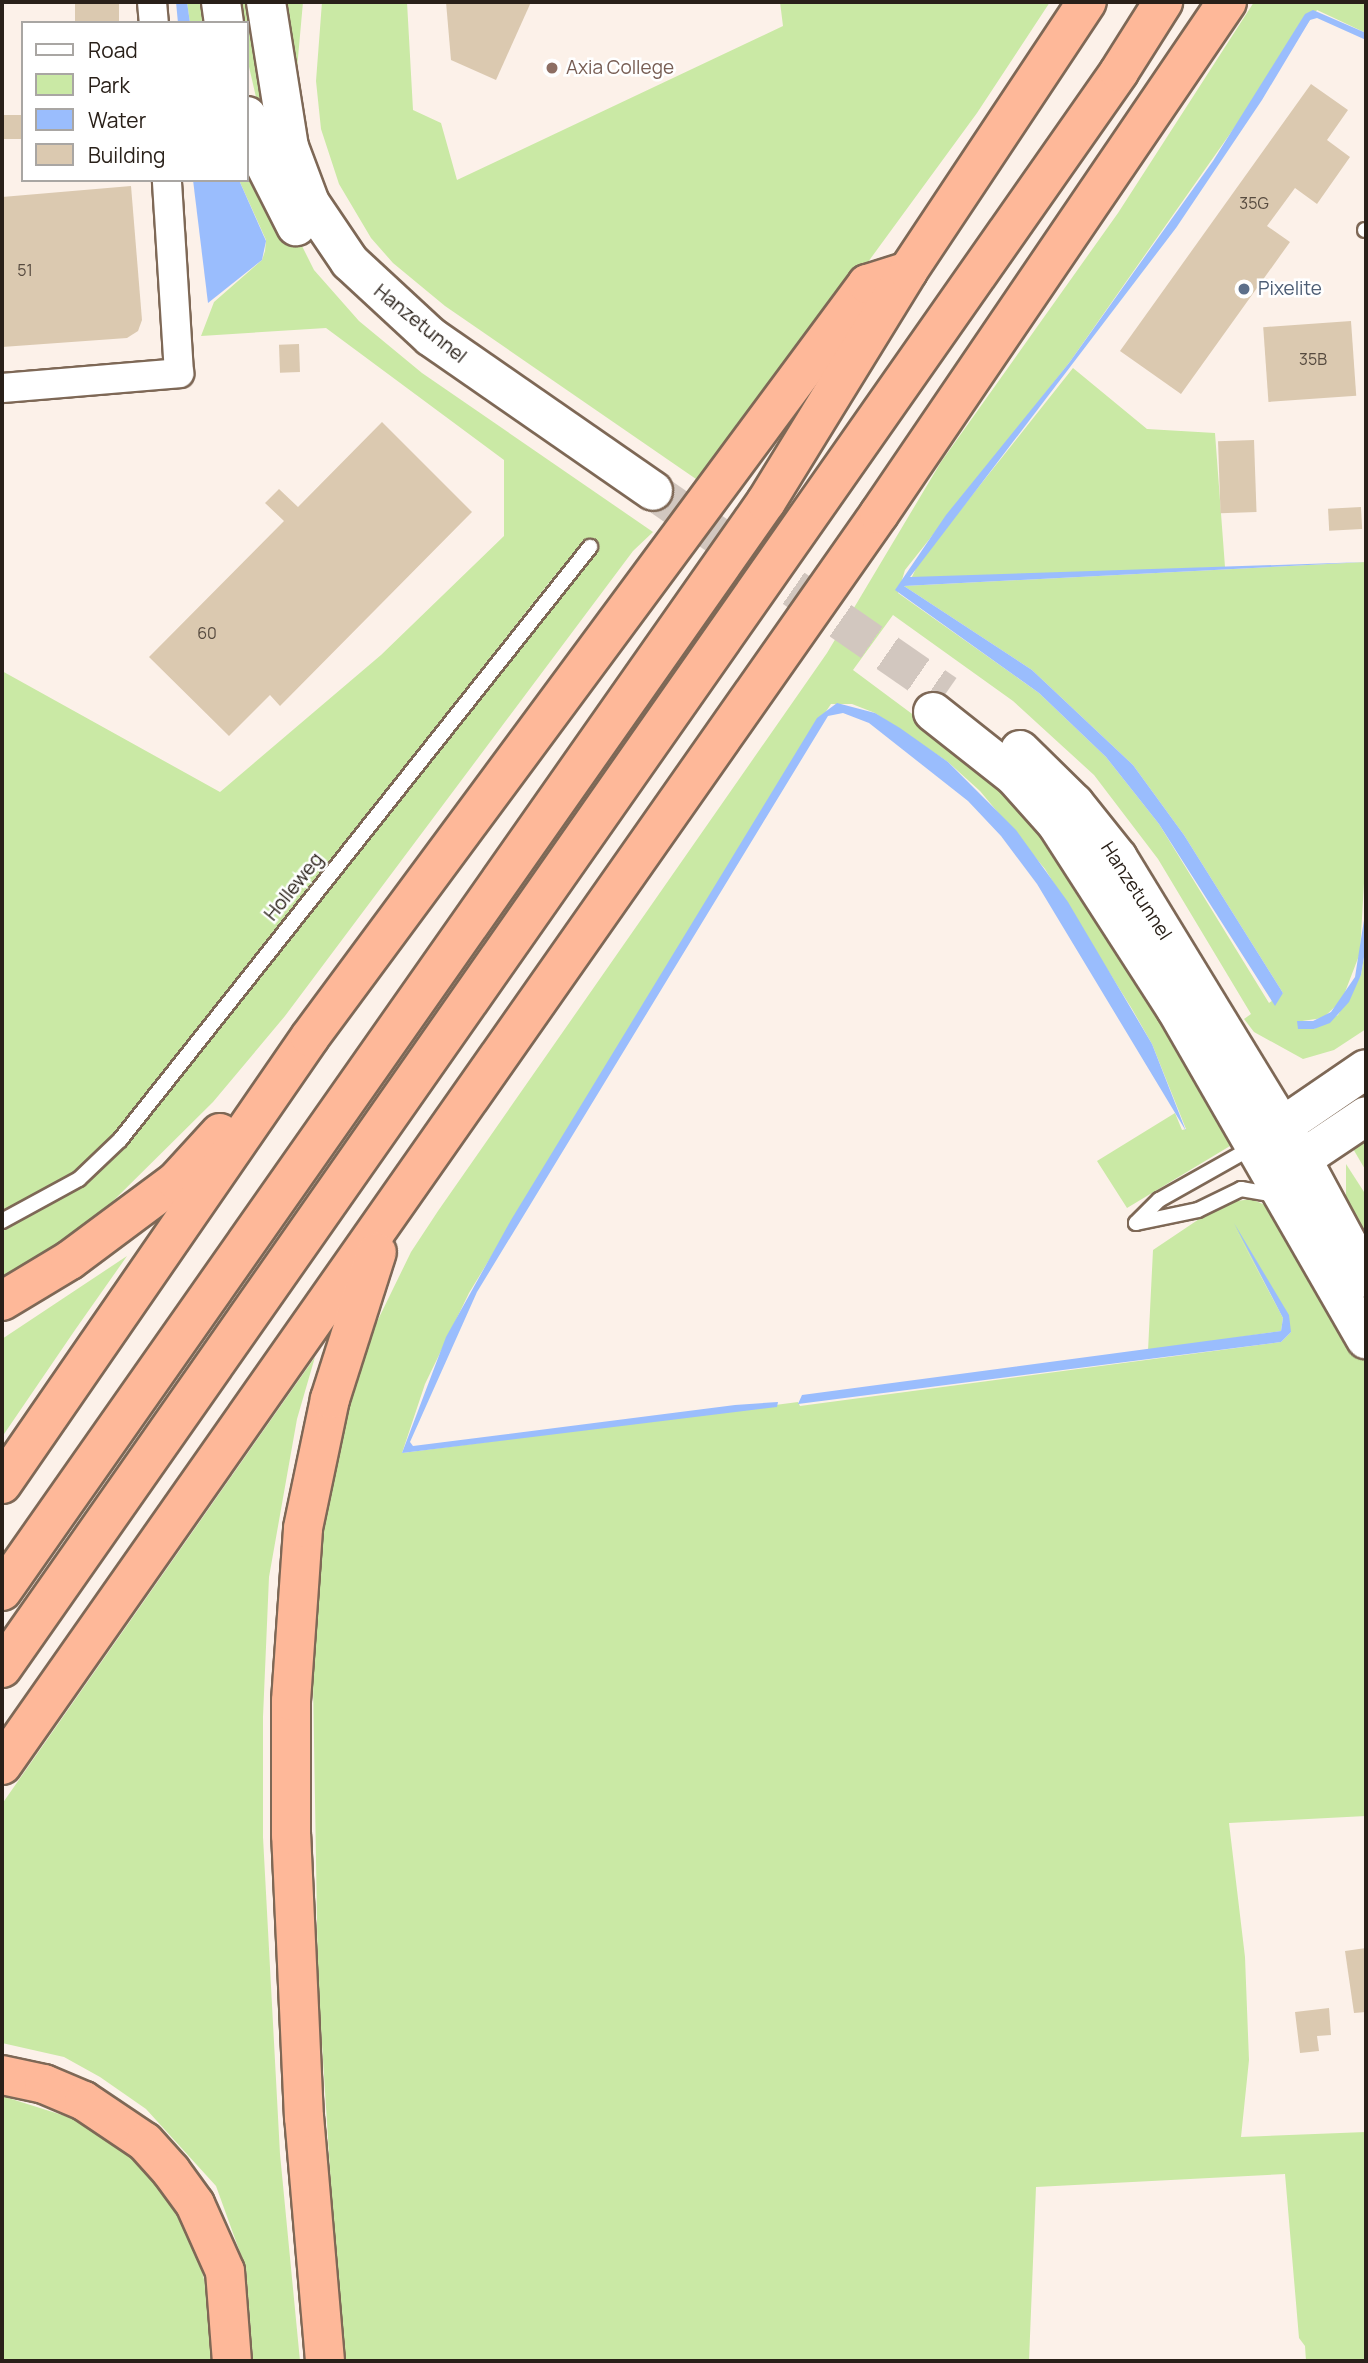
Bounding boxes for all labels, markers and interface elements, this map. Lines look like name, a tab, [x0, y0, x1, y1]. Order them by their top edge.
legend	[21, 21, 248, 182]
text: Road	[88, 36, 138, 64]
place label: Axia College	[566, 57, 674, 79]
marker: Axia College	[544, 60, 560, 76]
text: Park	[88, 71, 130, 99]
text: Water	[88, 106, 146, 134]
text: Building	[88, 141, 165, 169]
house number: 35G	[1239, 193, 1269, 213]
house number: 51	[17, 260, 33, 280]
place label: Pixelite	[1258, 278, 1322, 300]
street label: Hanzetunnel	[369, 280, 471, 368]
marker: Pixelite	[1236, 281, 1252, 297]
house number: 35B	[1299, 349, 1327, 369]
house number: 60	[197, 623, 217, 643]
street label: Hanzetunnel	[1096, 838, 1176, 944]
street label: Holleweg	[260, 849, 328, 925]

